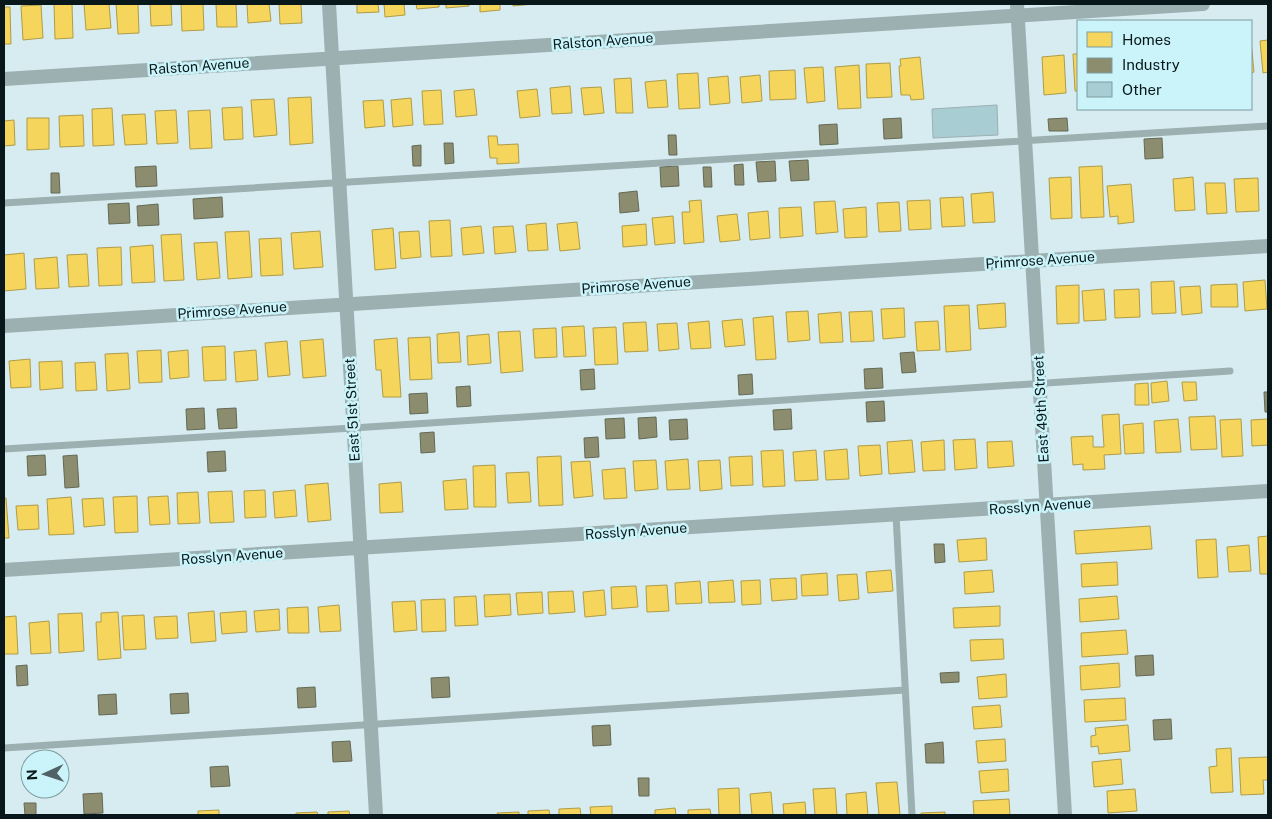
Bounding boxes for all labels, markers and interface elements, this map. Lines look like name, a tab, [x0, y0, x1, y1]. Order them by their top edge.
legend	[1077, 20, 1252, 110]
street label: Ralston Avenue	[552, 30, 654, 52]
text: Homes	[1122, 31, 1171, 48]
street label: Ralston Avenue	[148, 55, 250, 77]
text: Industry	[1122, 56, 1180, 73]
text: Other	[1122, 81, 1162, 98]
street label: Primrose Avenue	[985, 248, 1095, 272]
street label: Primrose Avenue	[581, 273, 691, 297]
street label: Primrose Avenue	[177, 298, 287, 322]
street label: East 49th Street	[1030, 355, 1052, 463]
street label: East 51st Street	[341, 358, 363, 462]
street label: Rosslyn Avenue	[988, 494, 1092, 518]
street label: Rosslyn Avenue	[584, 519, 688, 543]
street label: Rosslyn Avenue	[180, 544, 284, 568]
north arrow	[20, 749, 70, 799]
text: N	[24, 769, 40, 781]

